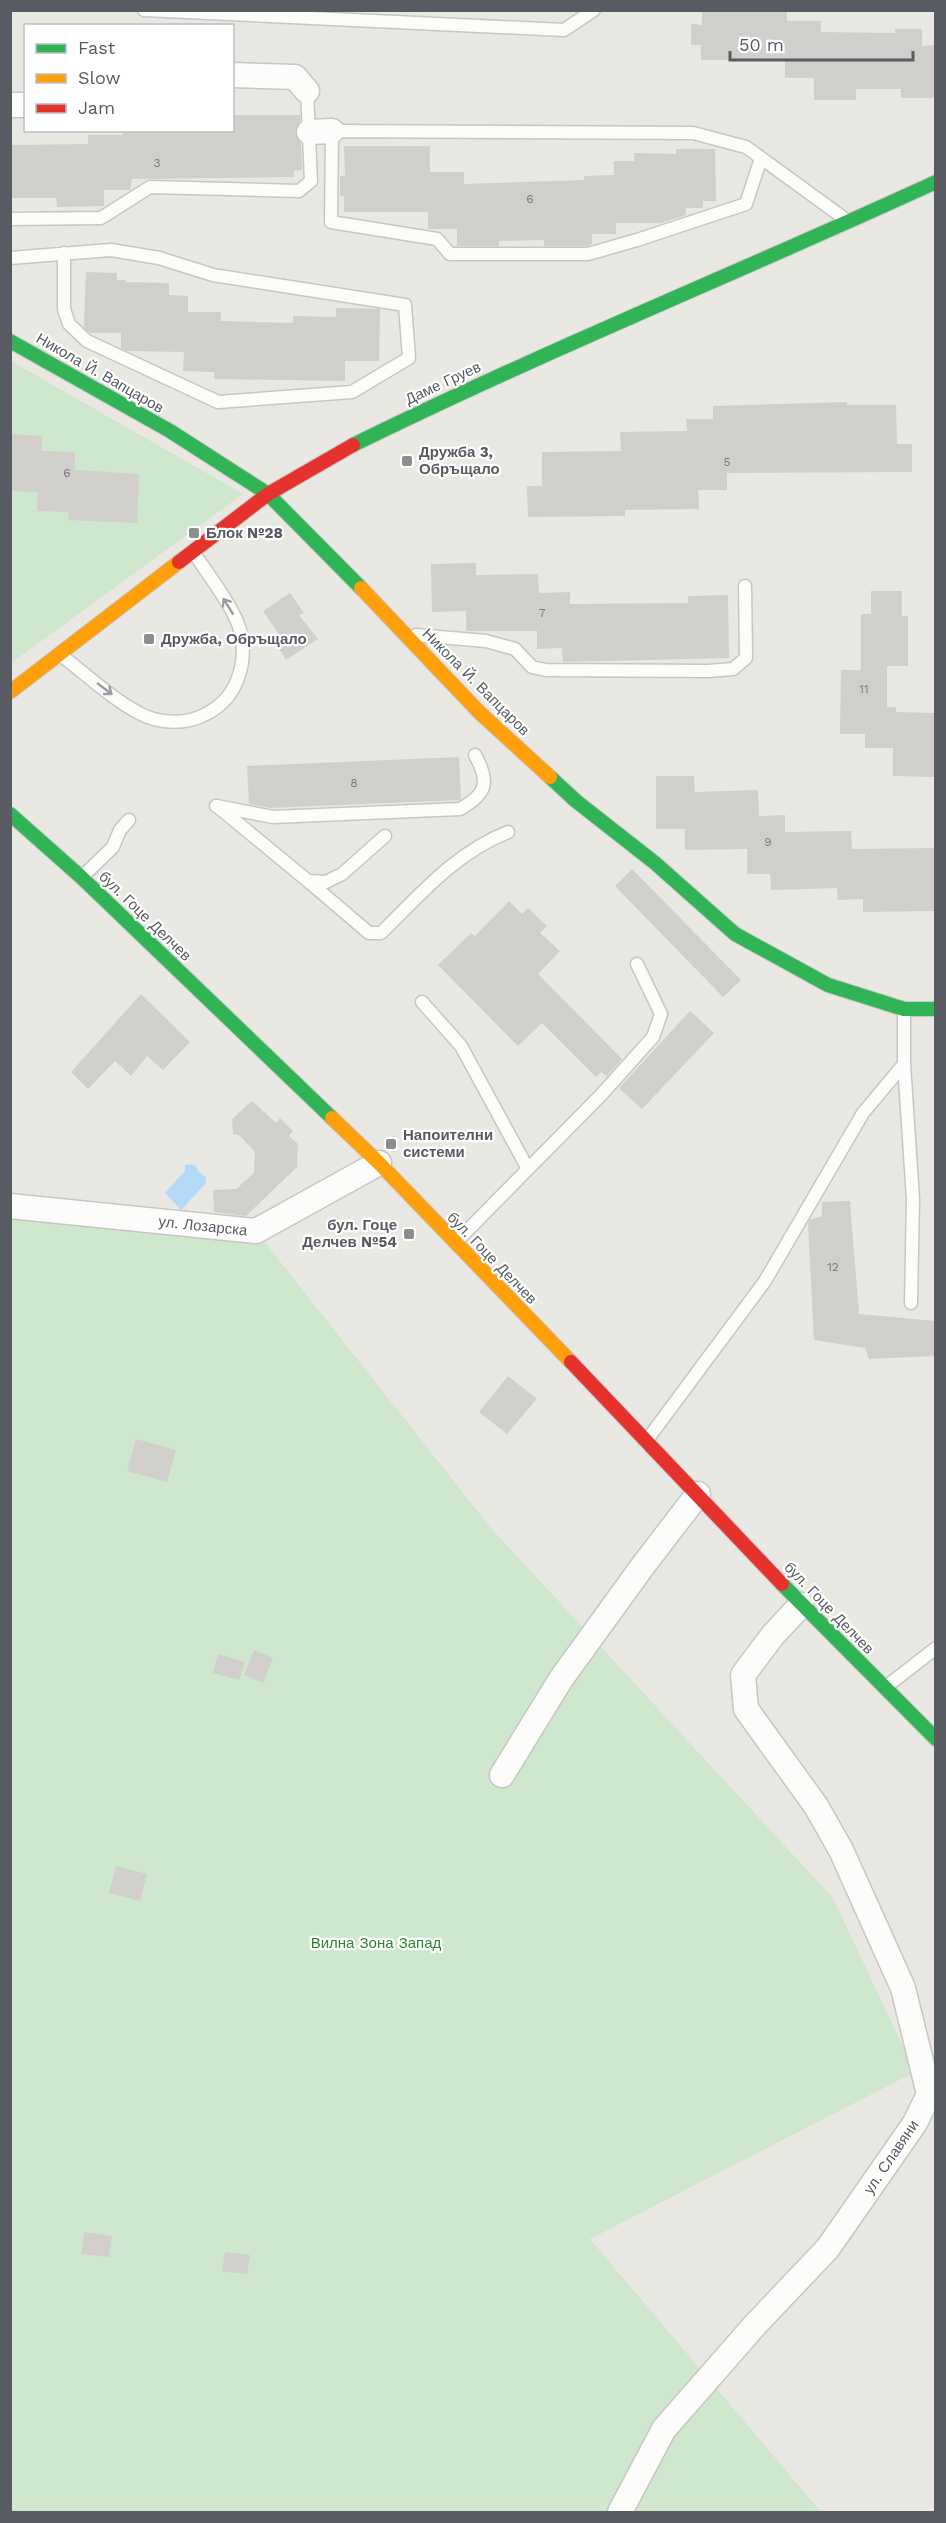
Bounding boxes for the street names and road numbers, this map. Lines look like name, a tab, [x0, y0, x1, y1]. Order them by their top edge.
street label: Никола Й. Вапцаров	[33, 329, 167, 417]
street label: Даме Груев	[402, 358, 484, 408]
street label: Никола Й. Вапцаров	[419, 625, 533, 739]
street label: бул. Гоце Делчев	[95, 867, 195, 965]
street label: бул. Гоце Делчев	[443, 1208, 541, 1308]
street label: ул. Лозарска	[158, 1212, 249, 1240]
street label: бул. Гоце Делчев	[780, 1558, 878, 1658]
street label: ул. Славяни	[860, 2117, 922, 2197]

